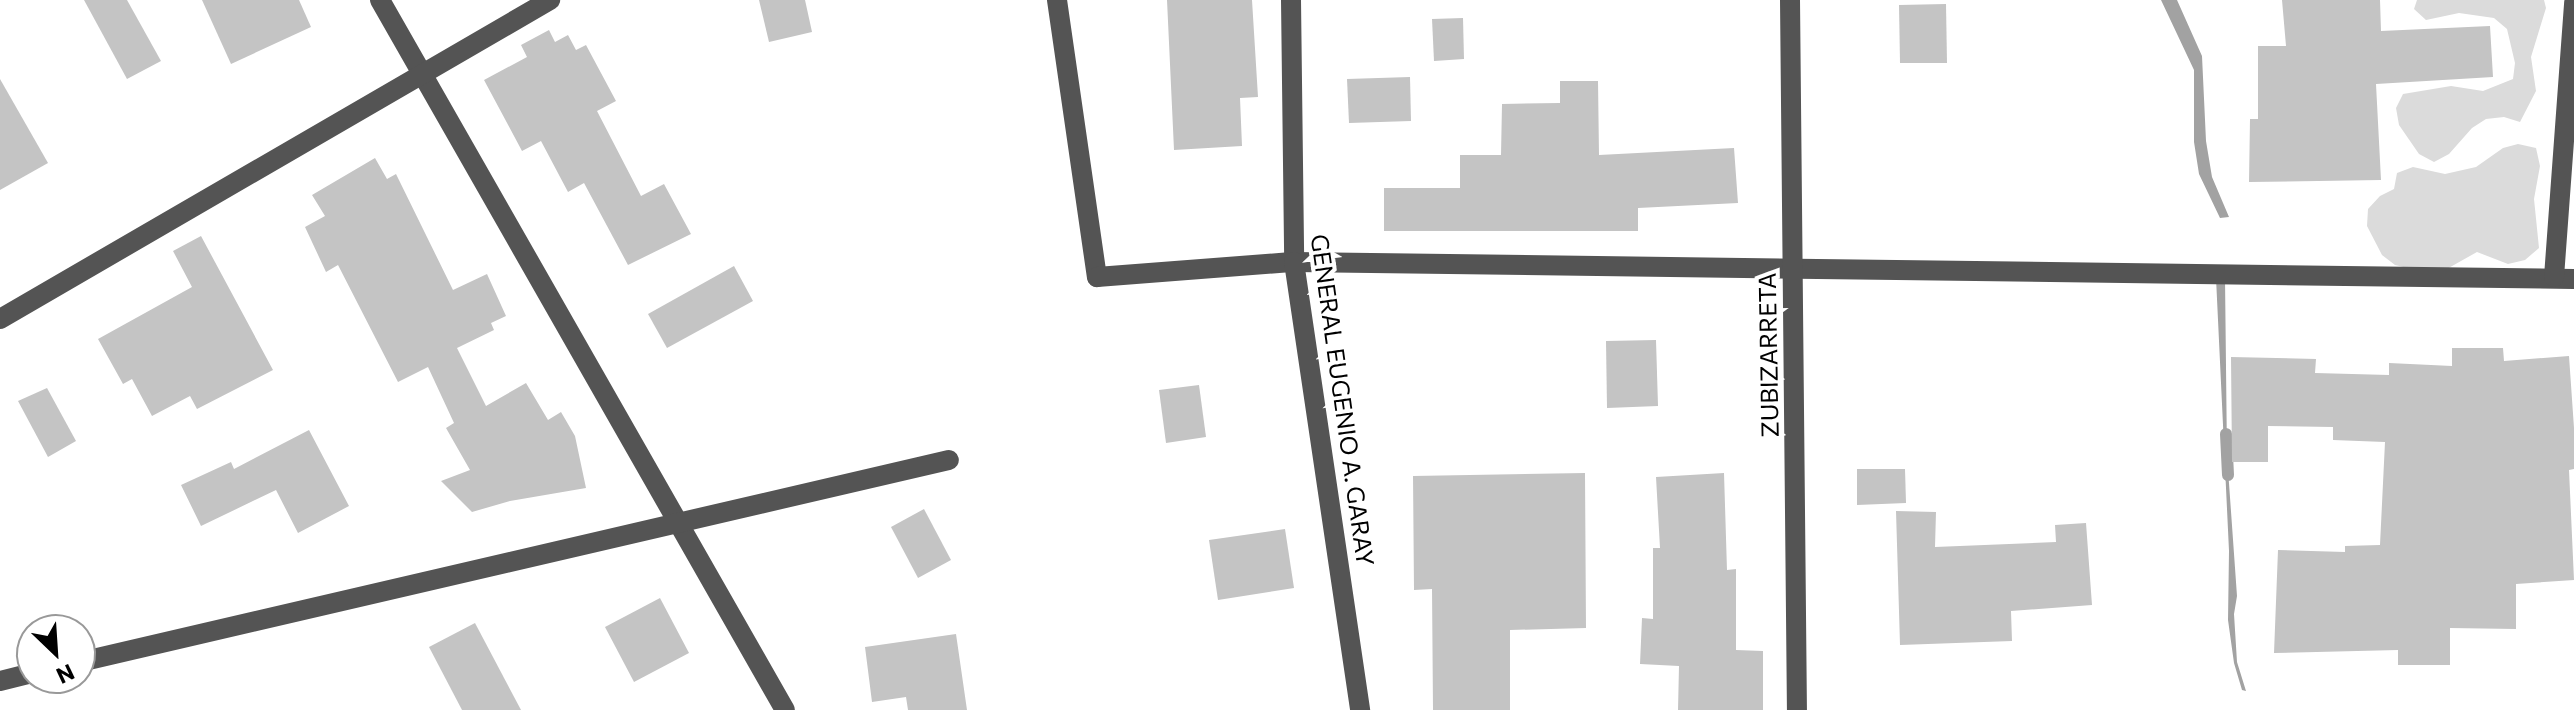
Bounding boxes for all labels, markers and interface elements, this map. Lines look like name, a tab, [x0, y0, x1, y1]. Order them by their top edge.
street label: GENERAL EUGENIO A. GARAY	[1305, 232, 1381, 568]
street label: ZUBIZARRETA	[1752, 272, 1784, 438]
north arrow	[16, 614, 96, 694]
text: N	[52, 659, 79, 690]

